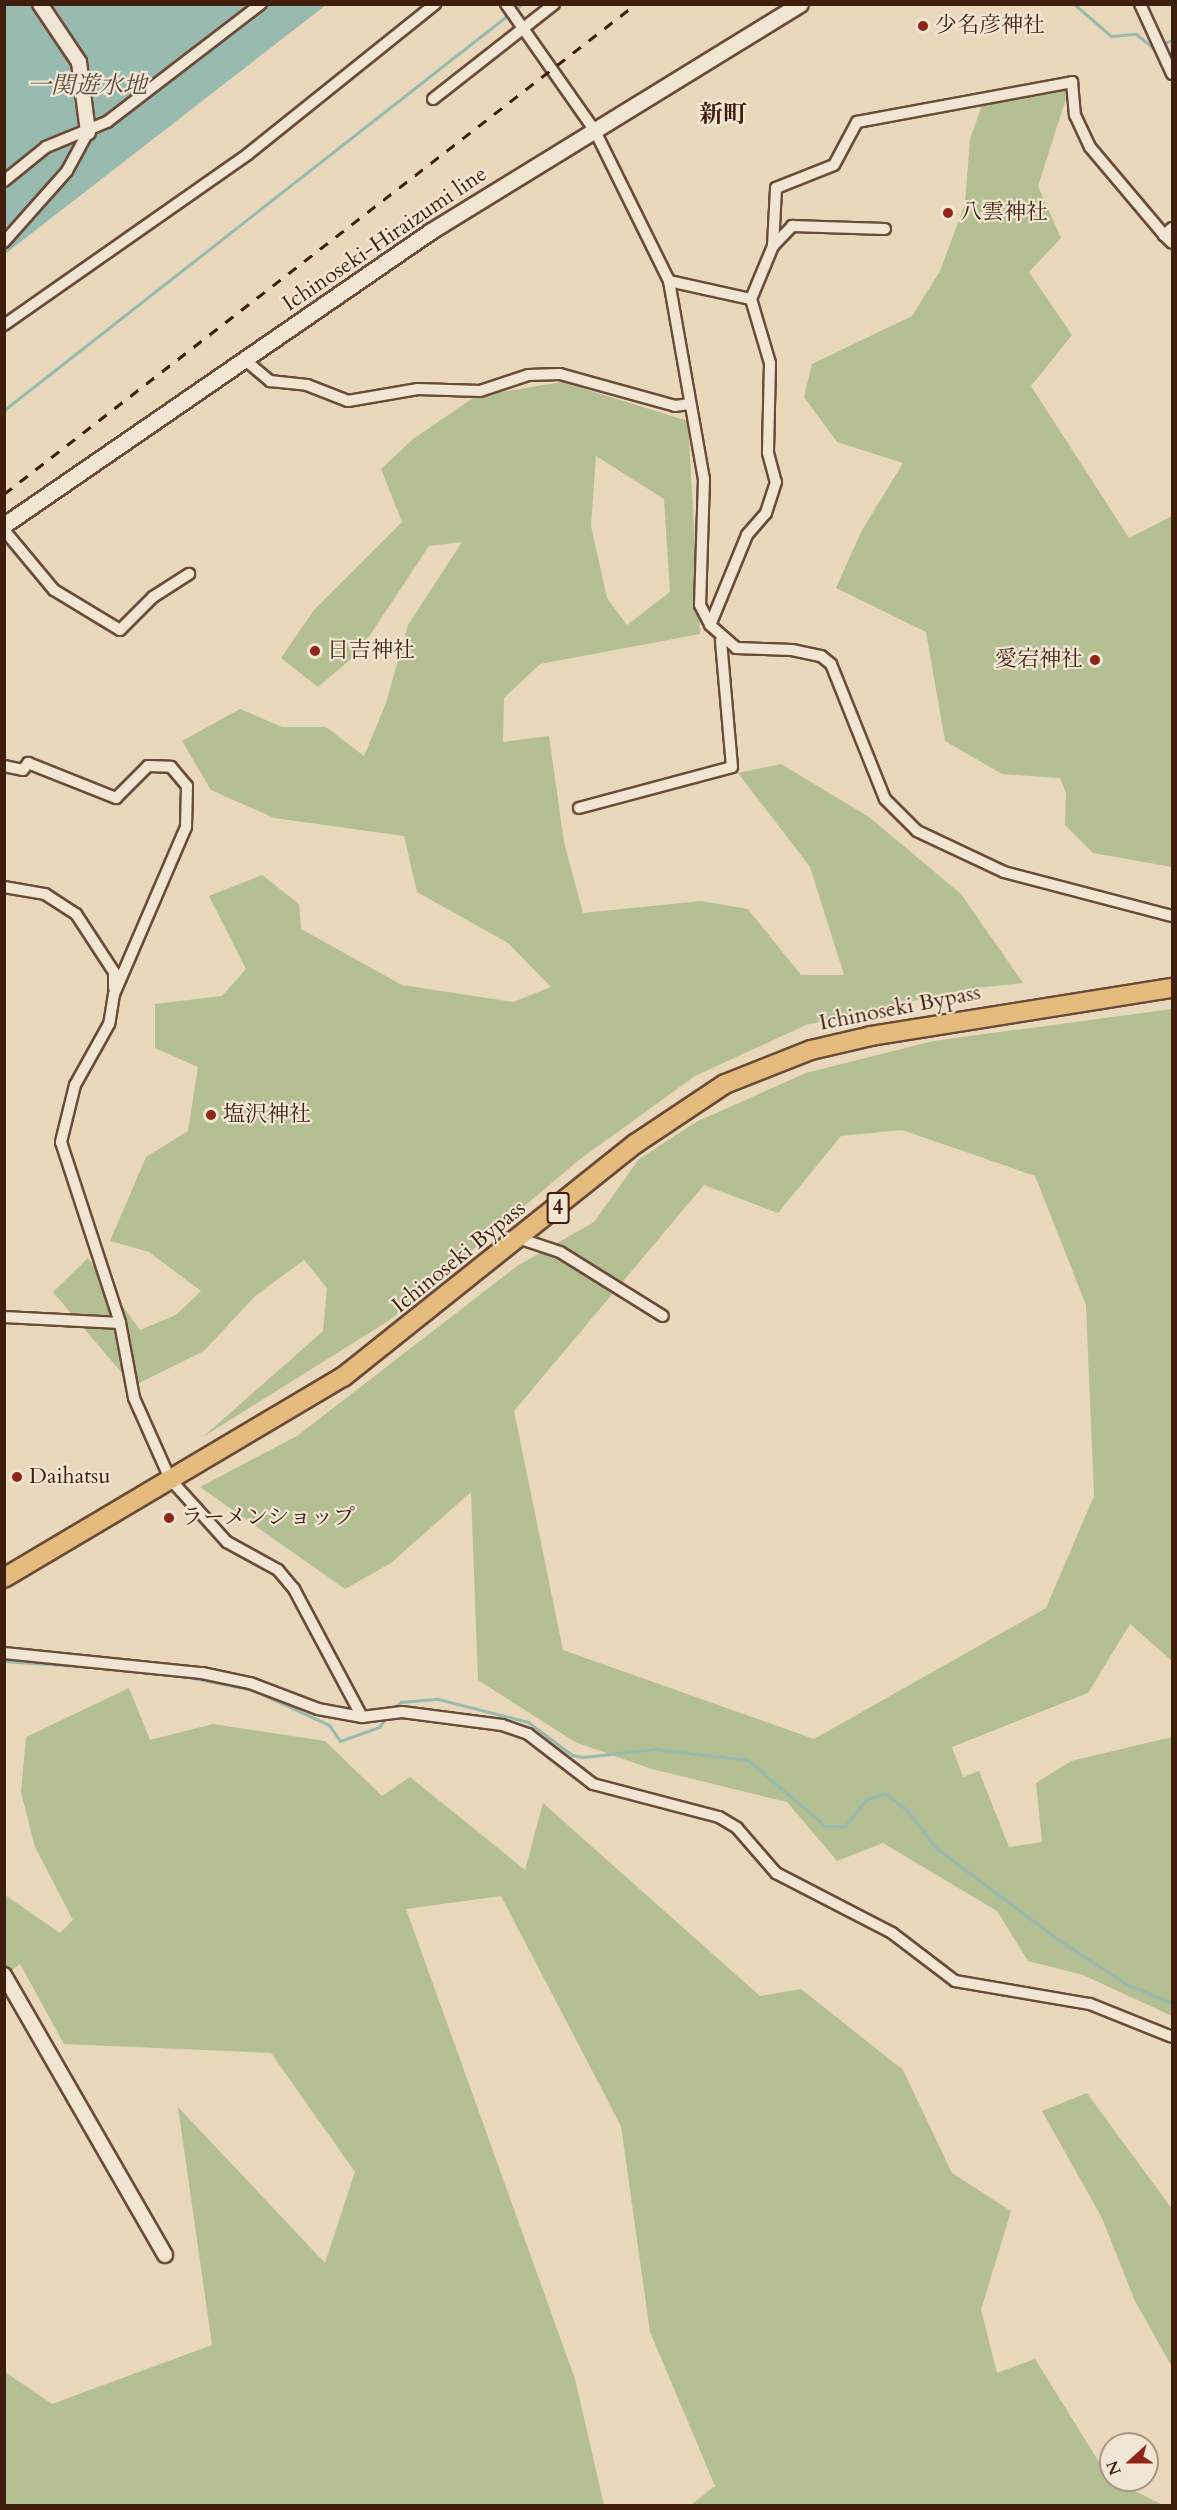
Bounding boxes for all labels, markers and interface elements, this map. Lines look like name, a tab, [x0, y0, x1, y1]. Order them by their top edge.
place label: 少名彦神社	[935, 13, 1045, 39]
marker: 少名彦神社	[916, 19, 930, 33]
water label: 一関遊水地	[27, 72, 147, 100]
district label: 新町	[699, 101, 747, 129]
street label: Ichinoseki-Hiraizumi line	[278, 161, 492, 317]
place label: 八雲神社	[960, 200, 1048, 226]
marker: 八雲神社	[941, 206, 955, 220]
place label: 日吉神社	[327, 638, 415, 664]
marker: 日吉神社	[308, 644, 322, 658]
place label: 愛宕神社	[995, 647, 1083, 673]
marker: 愛宕神社	[1088, 653, 1102, 667]
street label: Ichinoseki Bypass	[817, 979, 983, 1037]
place label: 塩沢神社	[223, 1102, 311, 1128]
marker: 塩沢神社	[204, 1108, 218, 1122]
road number: 4	[546, 1190, 570, 1226]
street label: Ichinoseki Bypass	[387, 1195, 531, 1319]
place label: Daihatsu	[29, 1464, 111, 1490]
marker: Daihatsu	[10, 1470, 24, 1484]
place label: ラーメンショップ	[181, 1505, 357, 1531]
marker: ラーメンショップ	[162, 1511, 176, 1525]
north arrow	[1099, 2432, 1159, 2492]
text: N	[1101, 2457, 1127, 2478]

